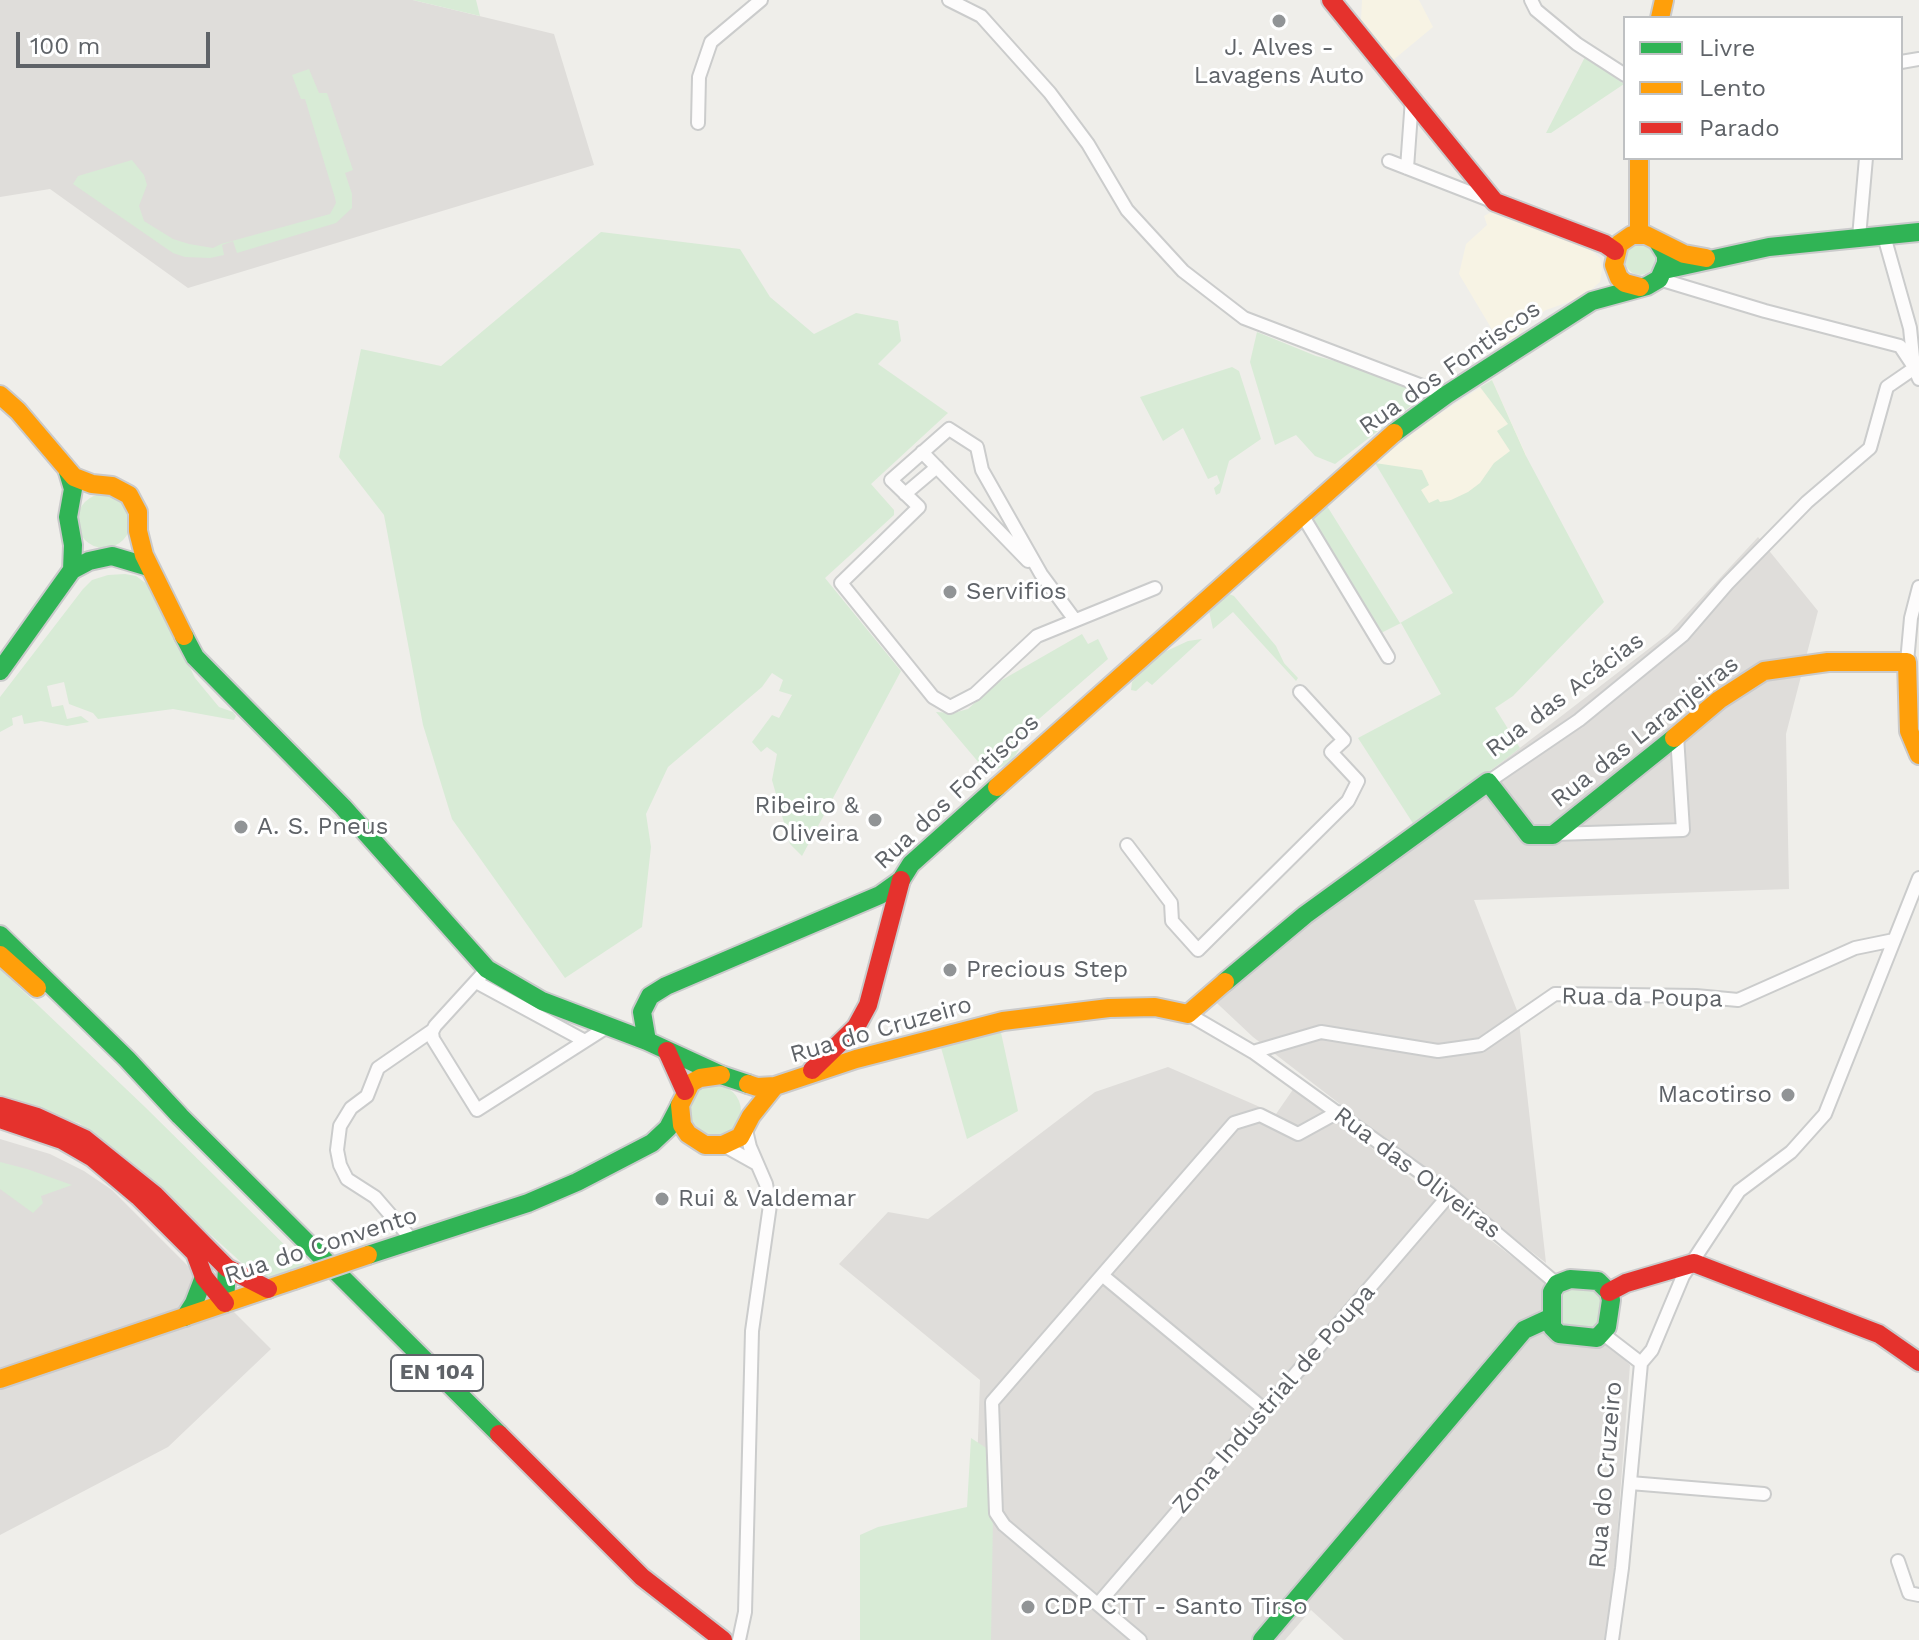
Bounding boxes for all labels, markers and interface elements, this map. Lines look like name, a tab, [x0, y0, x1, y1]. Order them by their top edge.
marker: J. Alves - Lavagens Auto	[1270, 12, 1288, 30]
scale bar	[20, 16, 214, 66]
legend	[1623, 16, 1903, 160]
text: 100 m	[30, 32, 100, 60]
place label: J. Alves - Lavagens Auto	[1194, 34, 1364, 90]
text: Livre	[1699, 34, 1755, 62]
text: Lento	[1699, 74, 1766, 102]
text: Parado	[1699, 114, 1780, 142]
street label: Rua dos Fontiscos	[1354, 295, 1546, 441]
place label: Servifios	[966, 578, 1067, 606]
marker: Servifios	[941, 583, 959, 601]
street label: Rua das Acácias	[1480, 626, 1650, 764]
street label: Rua das Laranjeiras	[1546, 650, 1744, 814]
street label: Rua dos Fontiscos	[869, 708, 1045, 876]
place label: Ribeiro & Oliveira	[755, 792, 859, 848]
marker: Ribeiro & Oliveira	[866, 811, 884, 829]
place label: A. S. Pneus	[257, 813, 388, 841]
marker: A. S. Pneus	[232, 818, 250, 836]
place label: Precious Step	[966, 956, 1128, 984]
marker: Precious Step	[941, 961, 959, 979]
street label: Rua da Poupa	[1561, 982, 1723, 1014]
street label: Rua do Cruzeiro	[787, 990, 975, 1070]
place label: Macotirso	[1658, 1081, 1772, 1109]
marker: Macotirso	[1779, 1086, 1797, 1104]
street label: Rua das Oliveiras	[1328, 1101, 1506, 1245]
place label: Rui & Valdemar	[678, 1185, 856, 1213]
marker: Rui & Valdemar	[653, 1190, 671, 1208]
street label: Rua do Convento	[221, 1201, 421, 1291]
street label: Zona Industrial de Poupa	[1166, 1278, 1382, 1520]
road number: EN 104	[391, 1355, 483, 1391]
street label: Rua do Cruzeiro	[1583, 1380, 1629, 1570]
place label: CDP CTT - Santo Tirso	[1044, 1593, 1308, 1621]
marker: CDP CTT - Santo Tirso	[1019, 1598, 1037, 1616]

